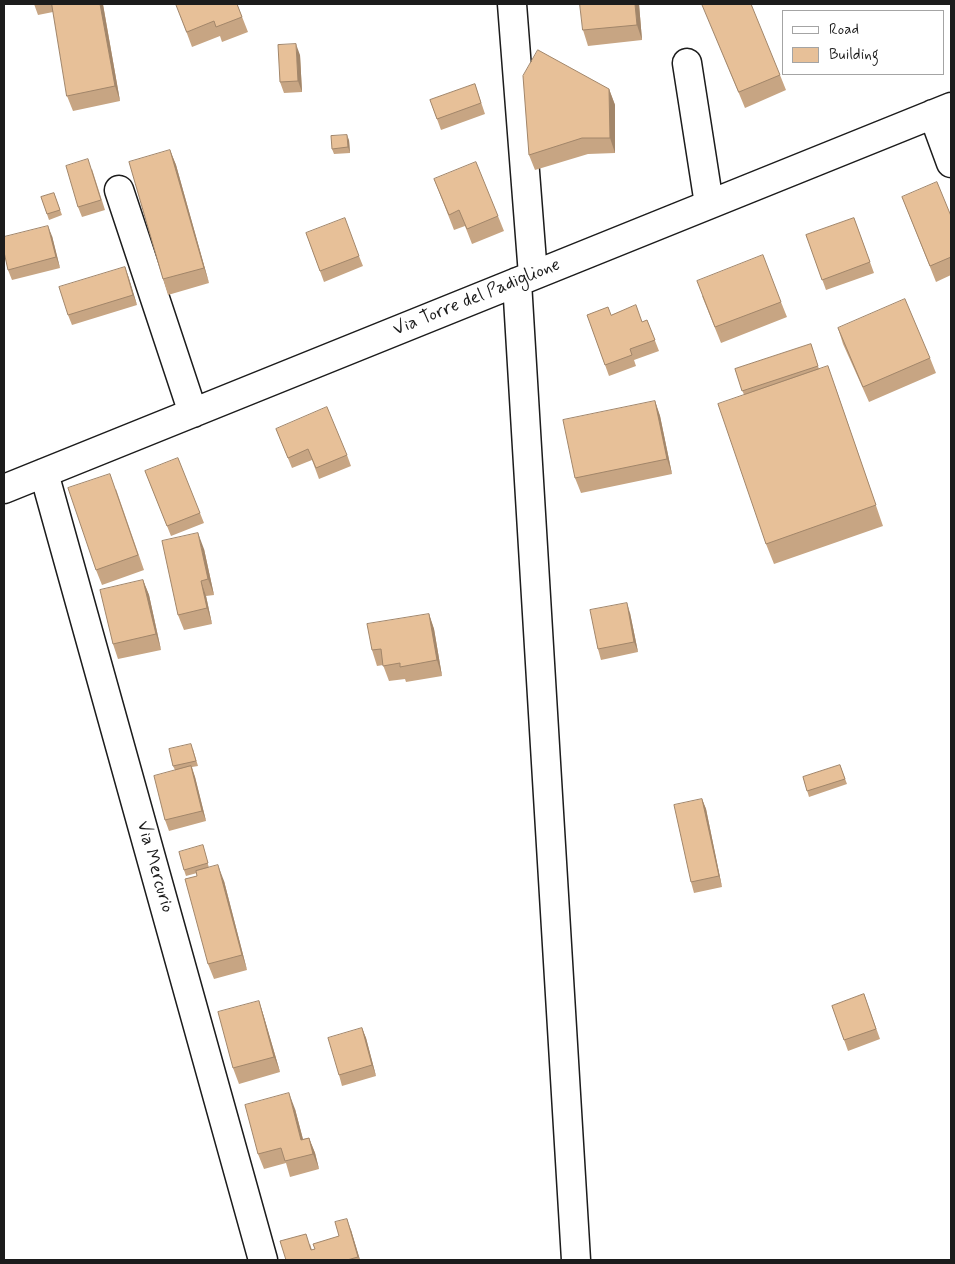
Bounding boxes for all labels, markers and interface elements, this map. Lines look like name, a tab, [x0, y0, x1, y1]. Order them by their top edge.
legend	[782, 10, 945, 75]
text: Road	[829, 20, 859, 40]
text: Building	[829, 45, 879, 65]
street label: Via Torre del Padiglione	[390, 255, 564, 341]
street label: Via Mercurio	[131, 819, 177, 915]

